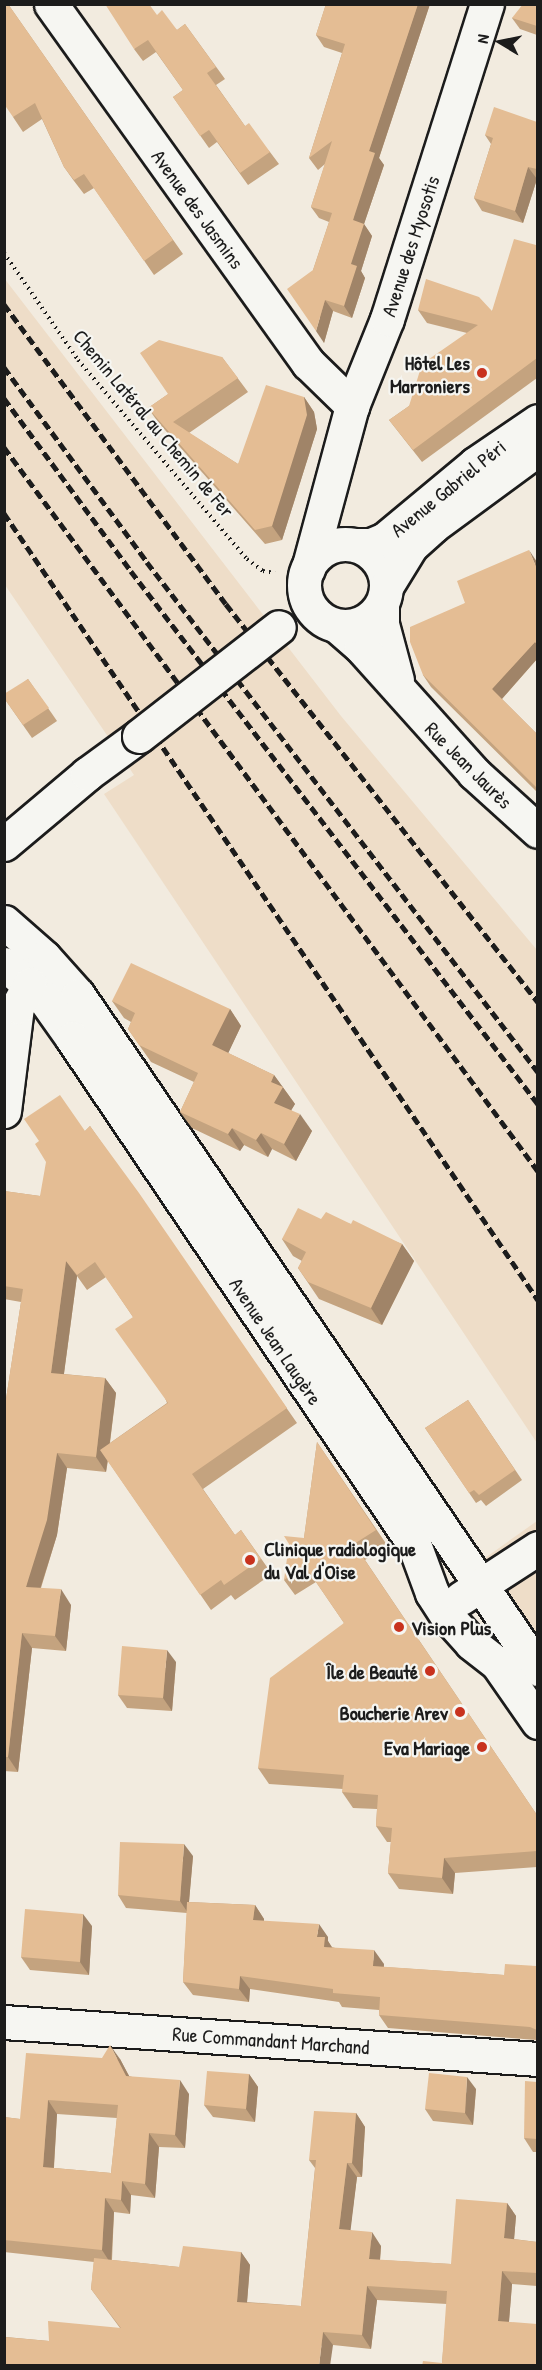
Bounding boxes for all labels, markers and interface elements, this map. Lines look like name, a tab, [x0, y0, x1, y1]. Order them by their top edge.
north arrow	[470, 12, 530, 72]
text: N	[471, 33, 494, 45]
street label: Avenue des Jasmins	[147, 145, 249, 273]
street label: Avenue des Myosotis	[376, 173, 444, 319]
street label: Chemin Latéral au Chemin de Fer	[68, 324, 240, 522]
place label: Hôtel Les Marroniers	[390, 350, 470, 397]
marker: Hôtel Les Marroniers	[475, 366, 489, 380]
street label: Avenue Gabriel Péri	[386, 434, 510, 542]
street label: Rue Jean Jaurès	[421, 717, 517, 813]
street label: Avenue Jean Laugère	[225, 1273, 327, 1409]
place label: Clinique radiologique du Val d'Oise	[264, 1536, 416, 1583]
marker: Clinique radiologique du Val d'Oise	[241, 1551, 259, 1569]
place label: Vision Plus	[411, 1615, 491, 1639]
marker: Vision Plus	[392, 1620, 406, 1634]
place label: Île de Beauté	[326, 1659, 418, 1683]
marker: Île de Beauté	[423, 1664, 437, 1678]
place label: Boucherie Arev	[340, 1700, 448, 1724]
marker: Boucherie Arev	[453, 1705, 467, 1719]
place label: Eva Mariage	[384, 1735, 470, 1759]
marker: Eva Mariage	[475, 1740, 489, 1754]
street label: Rue Commandant Marchand	[172, 2021, 370, 2059]

